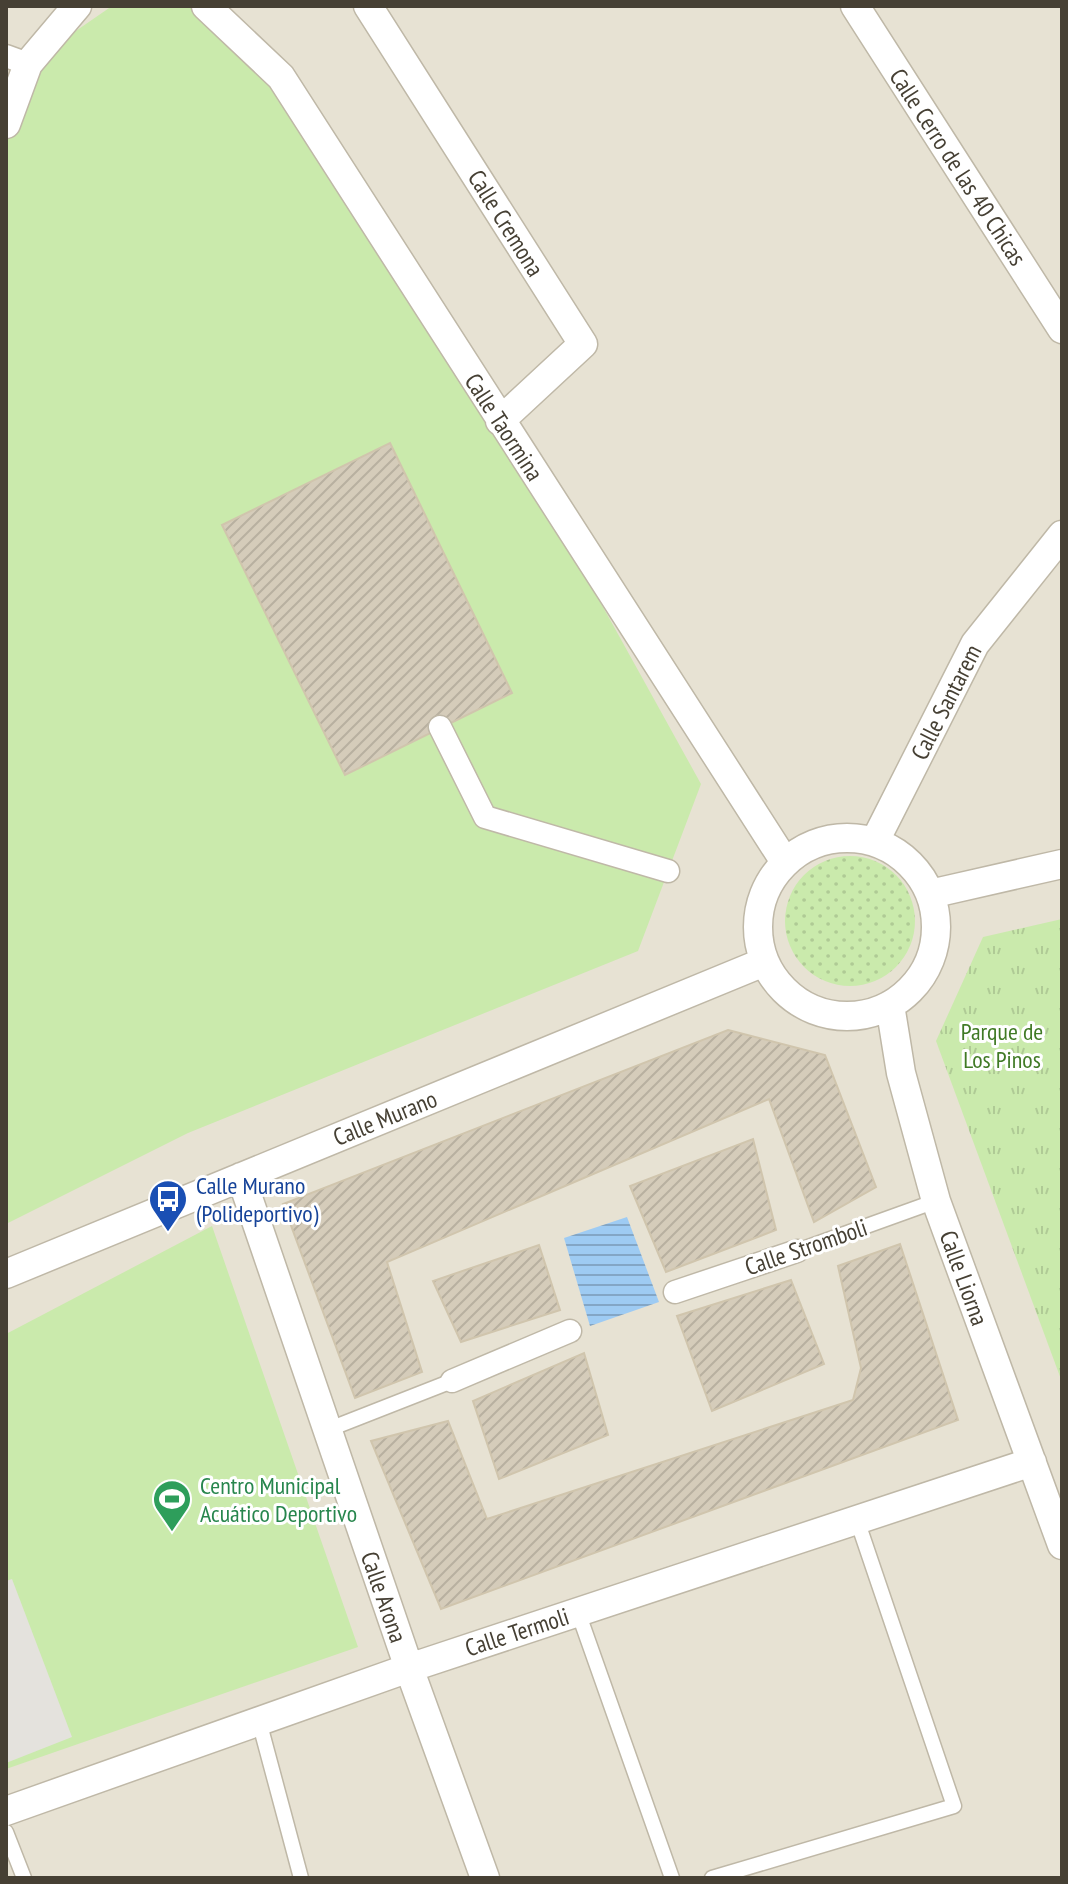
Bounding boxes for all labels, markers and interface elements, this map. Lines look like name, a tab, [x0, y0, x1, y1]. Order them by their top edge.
street label: Calle Cerro de las 40 Chicas	[883, 63, 1033, 271]
street label: Calle Cremona	[461, 164, 551, 282]
street label: Calle Taormina	[458, 367, 550, 487]
street label: Calle Santarem	[904, 639, 988, 765]
park label: Parque de Los Pinos	[961, 1016, 1043, 1075]
street label: Calle Murano	[329, 1083, 441, 1153]
place label: Calle Murano (Polideportivo)	[196, 1170, 319, 1229]
bus stop icon: Calle Murano (Polideportivo)	[147, 1178, 189, 1233]
street label: Calle Stromboli	[741, 1212, 871, 1282]
street label: Calle Liorna	[933, 1226, 995, 1330]
place label: Centro Municipal Acuático Deportivo	[200, 1470, 357, 1529]
sports icon: Centro Municipal Acuático Deportivo	[151, 1478, 193, 1533]
street label: Calle Arona	[354, 1547, 414, 1647]
street label: Calle Termoli	[461, 1601, 573, 1663]

